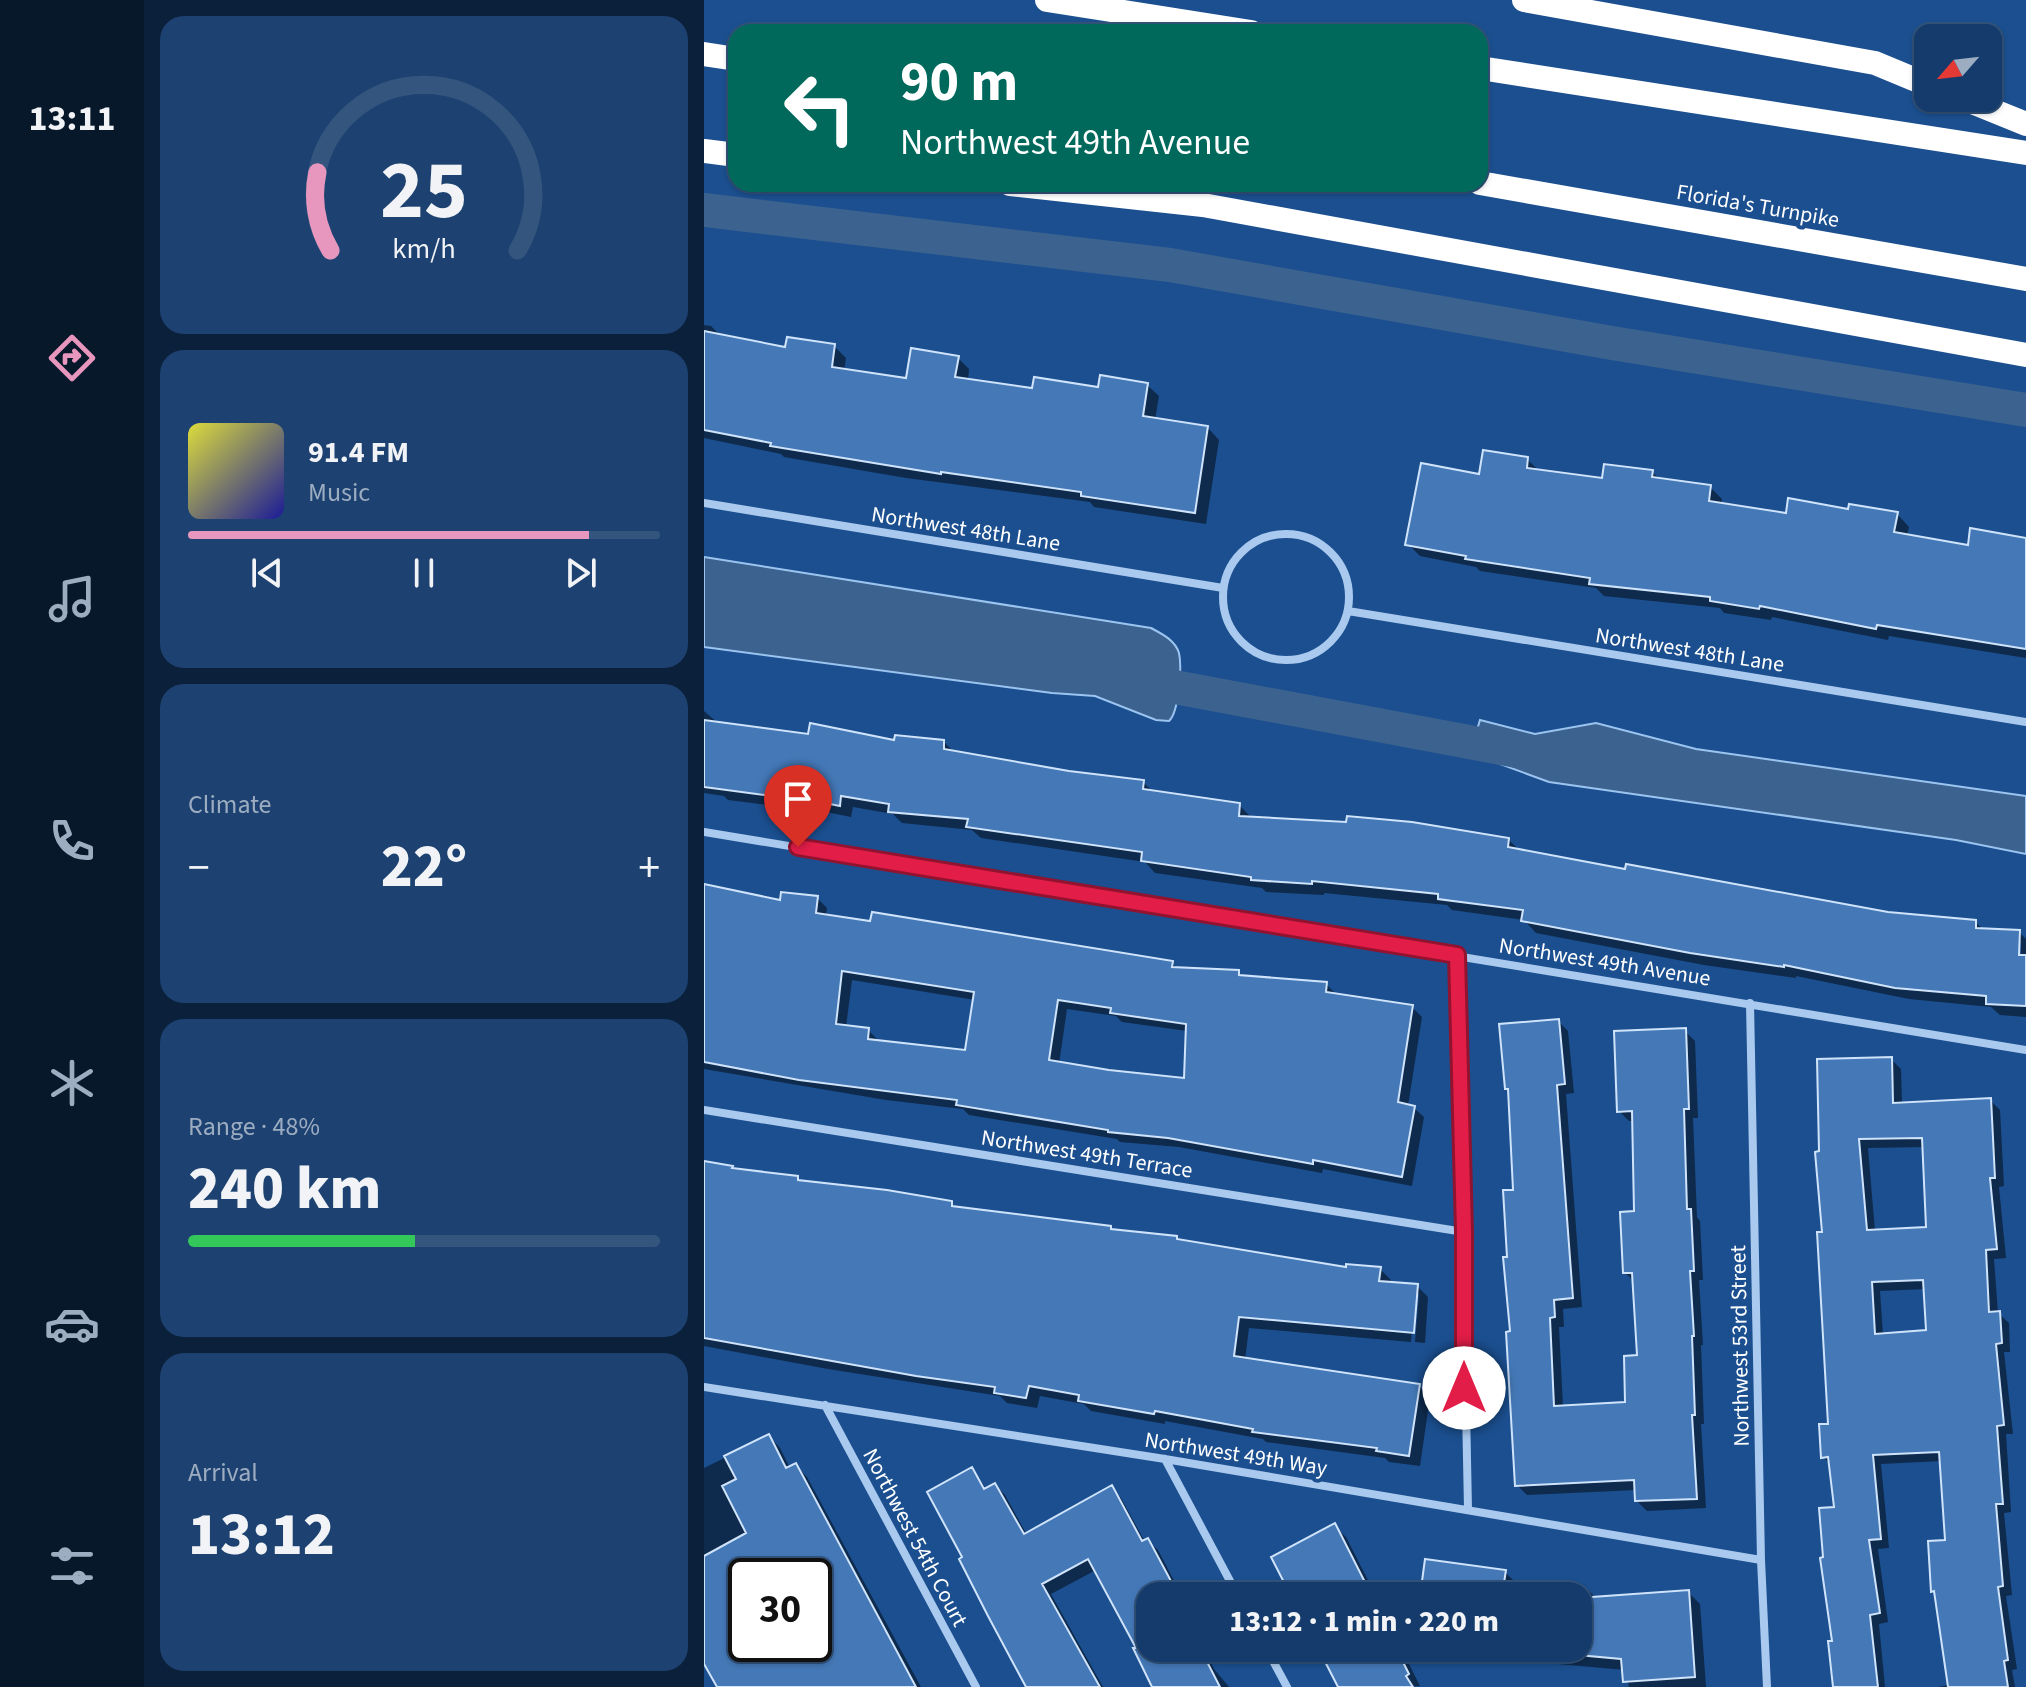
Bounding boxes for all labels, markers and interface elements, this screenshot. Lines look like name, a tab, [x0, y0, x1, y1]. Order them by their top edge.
north arrow	[1914, 24, 2002, 112]
map controls	[1914, 24, 2002, 112]
text: 90 m	[900, 43, 1018, 122]
icon: left	[768, 56, 872, 160]
text: 13:11	[29, 93, 115, 144]
text: Northwest 49th Avenue	[900, 117, 1250, 168]
text: 25	[380, 132, 468, 250]
street label: Florida's Turnpike	[1674, 176, 1842, 236]
text: km/h	[392, 229, 456, 269]
icon: directions	[44, 330, 100, 386]
text: 91.4 FM	[308, 431, 409, 474]
text: Music	[308, 474, 370, 511]
street label: Northwest 48th Lane	[869, 498, 1063, 560]
icon: previous	[245, 551, 289, 595]
icon: pause	[402, 551, 446, 595]
icon: next	[559, 551, 603, 595]
icon: music	[44, 571, 100, 627]
street label: Northwest 48th Lane	[1593, 619, 1787, 681]
pin	[764, 765, 832, 847]
icon: arrive	[776, 777, 820, 821]
text: Climate	[188, 786, 272, 823]
icon: phone	[44, 813, 100, 869]
text: 22°	[381, 825, 467, 910]
text: −	[188, 837, 210, 900]
text: +	[638, 837, 660, 900]
street label: Northwest 49th Avenue	[1497, 929, 1713, 995]
icon: climate	[44, 1055, 100, 1111]
text: Range · 48%	[188, 1108, 320, 1145]
street label: Northwest 49th Terrace	[979, 1121, 1195, 1187]
text: 240 km	[188, 1147, 381, 1232]
street label: Northwest 53rd Street	[1722, 1244, 1758, 1447]
icon: car	[44, 1296, 100, 1352]
position arrow	[1422, 1346, 1506, 1430]
street label: Northwest 49th Way	[1142, 1424, 1330, 1484]
street label: Northwest 54th Court	[855, 1443, 976, 1633]
text: Arrival	[188, 1454, 258, 1491]
text: 13:12	[188, 1493, 335, 1578]
icon: filters	[44, 1538, 100, 1594]
speed limit sign: 30	[728, 1558, 832, 1662]
text: 13:12 · 1 min · 220 m	[1229, 1600, 1499, 1643]

